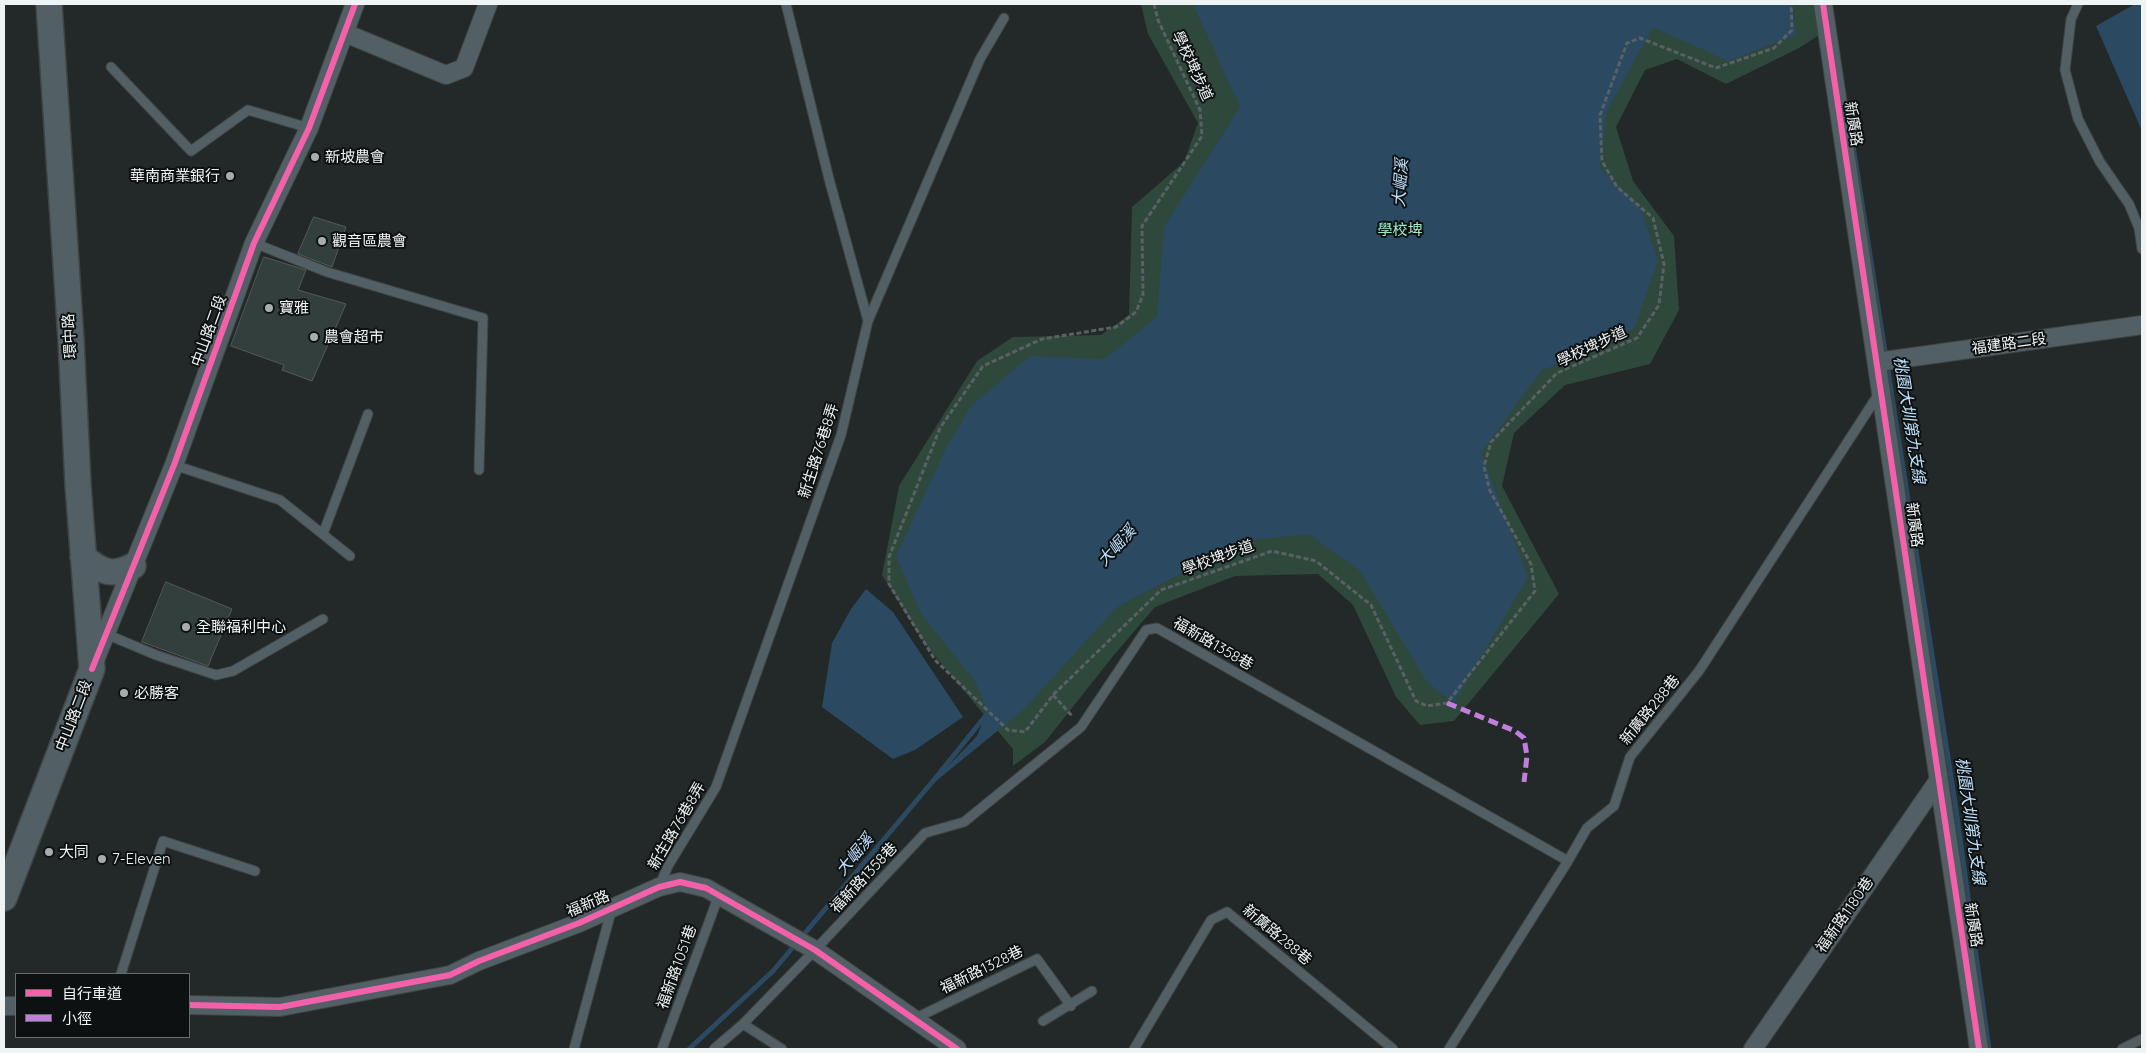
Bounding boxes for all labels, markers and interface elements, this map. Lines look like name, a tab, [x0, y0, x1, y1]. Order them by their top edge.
street label: 學校埤步道	[1168, 28, 1216, 104]
street label: 新廣路	[1841, 100, 1865, 148]
place label: 新坡農會	[325, 148, 385, 166]
marker: 新坡農會	[309, 151, 321, 163]
water label: 大崛溪	[1390, 158, 1412, 208]
place label: 華南商業銀行	[130, 167, 220, 185]
marker: 華南商業銀行	[224, 170, 236, 182]
park label: 學校埤	[1378, 221, 1422, 239]
place label: 觀音區農會	[332, 232, 407, 250]
marker: 觀音區農會	[316, 235, 328, 247]
street label: 中山路二段	[188, 293, 230, 369]
place label: 寶雅	[279, 299, 309, 317]
marker: 寶雅	[263, 302, 275, 314]
street label: 環中路	[60, 313, 80, 359]
street label: 學校埤步道	[1554, 323, 1630, 371]
place label: 農會超市	[324, 328, 384, 346]
street label: 福建路二段	[1971, 330, 2047, 358]
marker: 農會超市	[308, 331, 320, 343]
water label: 桃園大圳第九支線	[1890, 355, 1928, 485]
street label: 新生路76巷8弄	[795, 401, 843, 501]
street label: 新廣路	[1902, 501, 1926, 549]
water label: 大崛溪	[1094, 522, 1140, 570]
street label: 學校埤步道	[1180, 537, 1256, 579]
street label: 福新路1358巷	[1170, 614, 1256, 674]
place label: 全聯福利中心	[196, 618, 286, 636]
marker: 全聯福利中心	[180, 621, 192, 633]
street label: 新廣路288巷	[1616, 671, 1684, 749]
street label: 中山路二段	[52, 678, 96, 754]
place label: 必勝客	[134, 684, 179, 702]
marker: 必勝客	[118, 687, 130, 699]
water label: 桃園大圳第九支線	[1952, 756, 1988, 886]
street label: 新生路76巷8弄	[645, 779, 709, 873]
water label: 大崛溪	[832, 830, 878, 880]
street label: 福新路1358巷	[827, 839, 901, 917]
place label: 大同	[59, 843, 89, 861]
marker: 大同	[43, 846, 55, 858]
place label: 7-Eleven	[112, 850, 171, 868]
marker: 7-Eleven	[96, 853, 108, 865]
street label: 福新路1180巷	[1812, 874, 1878, 956]
street label: 福新路	[564, 887, 612, 921]
street label: 新廣路288巷	[1239, 901, 1315, 969]
street label: 新廣路	[1961, 901, 1985, 949]
street label: 福新路1051巷	[653, 922, 701, 1012]
street label: 福新路1328巷	[938, 942, 1026, 998]
legend	[15, 973, 190, 1038]
text: 自行車道	[62, 984, 122, 1003]
text: 小徑	[62, 1009, 92, 1028]

